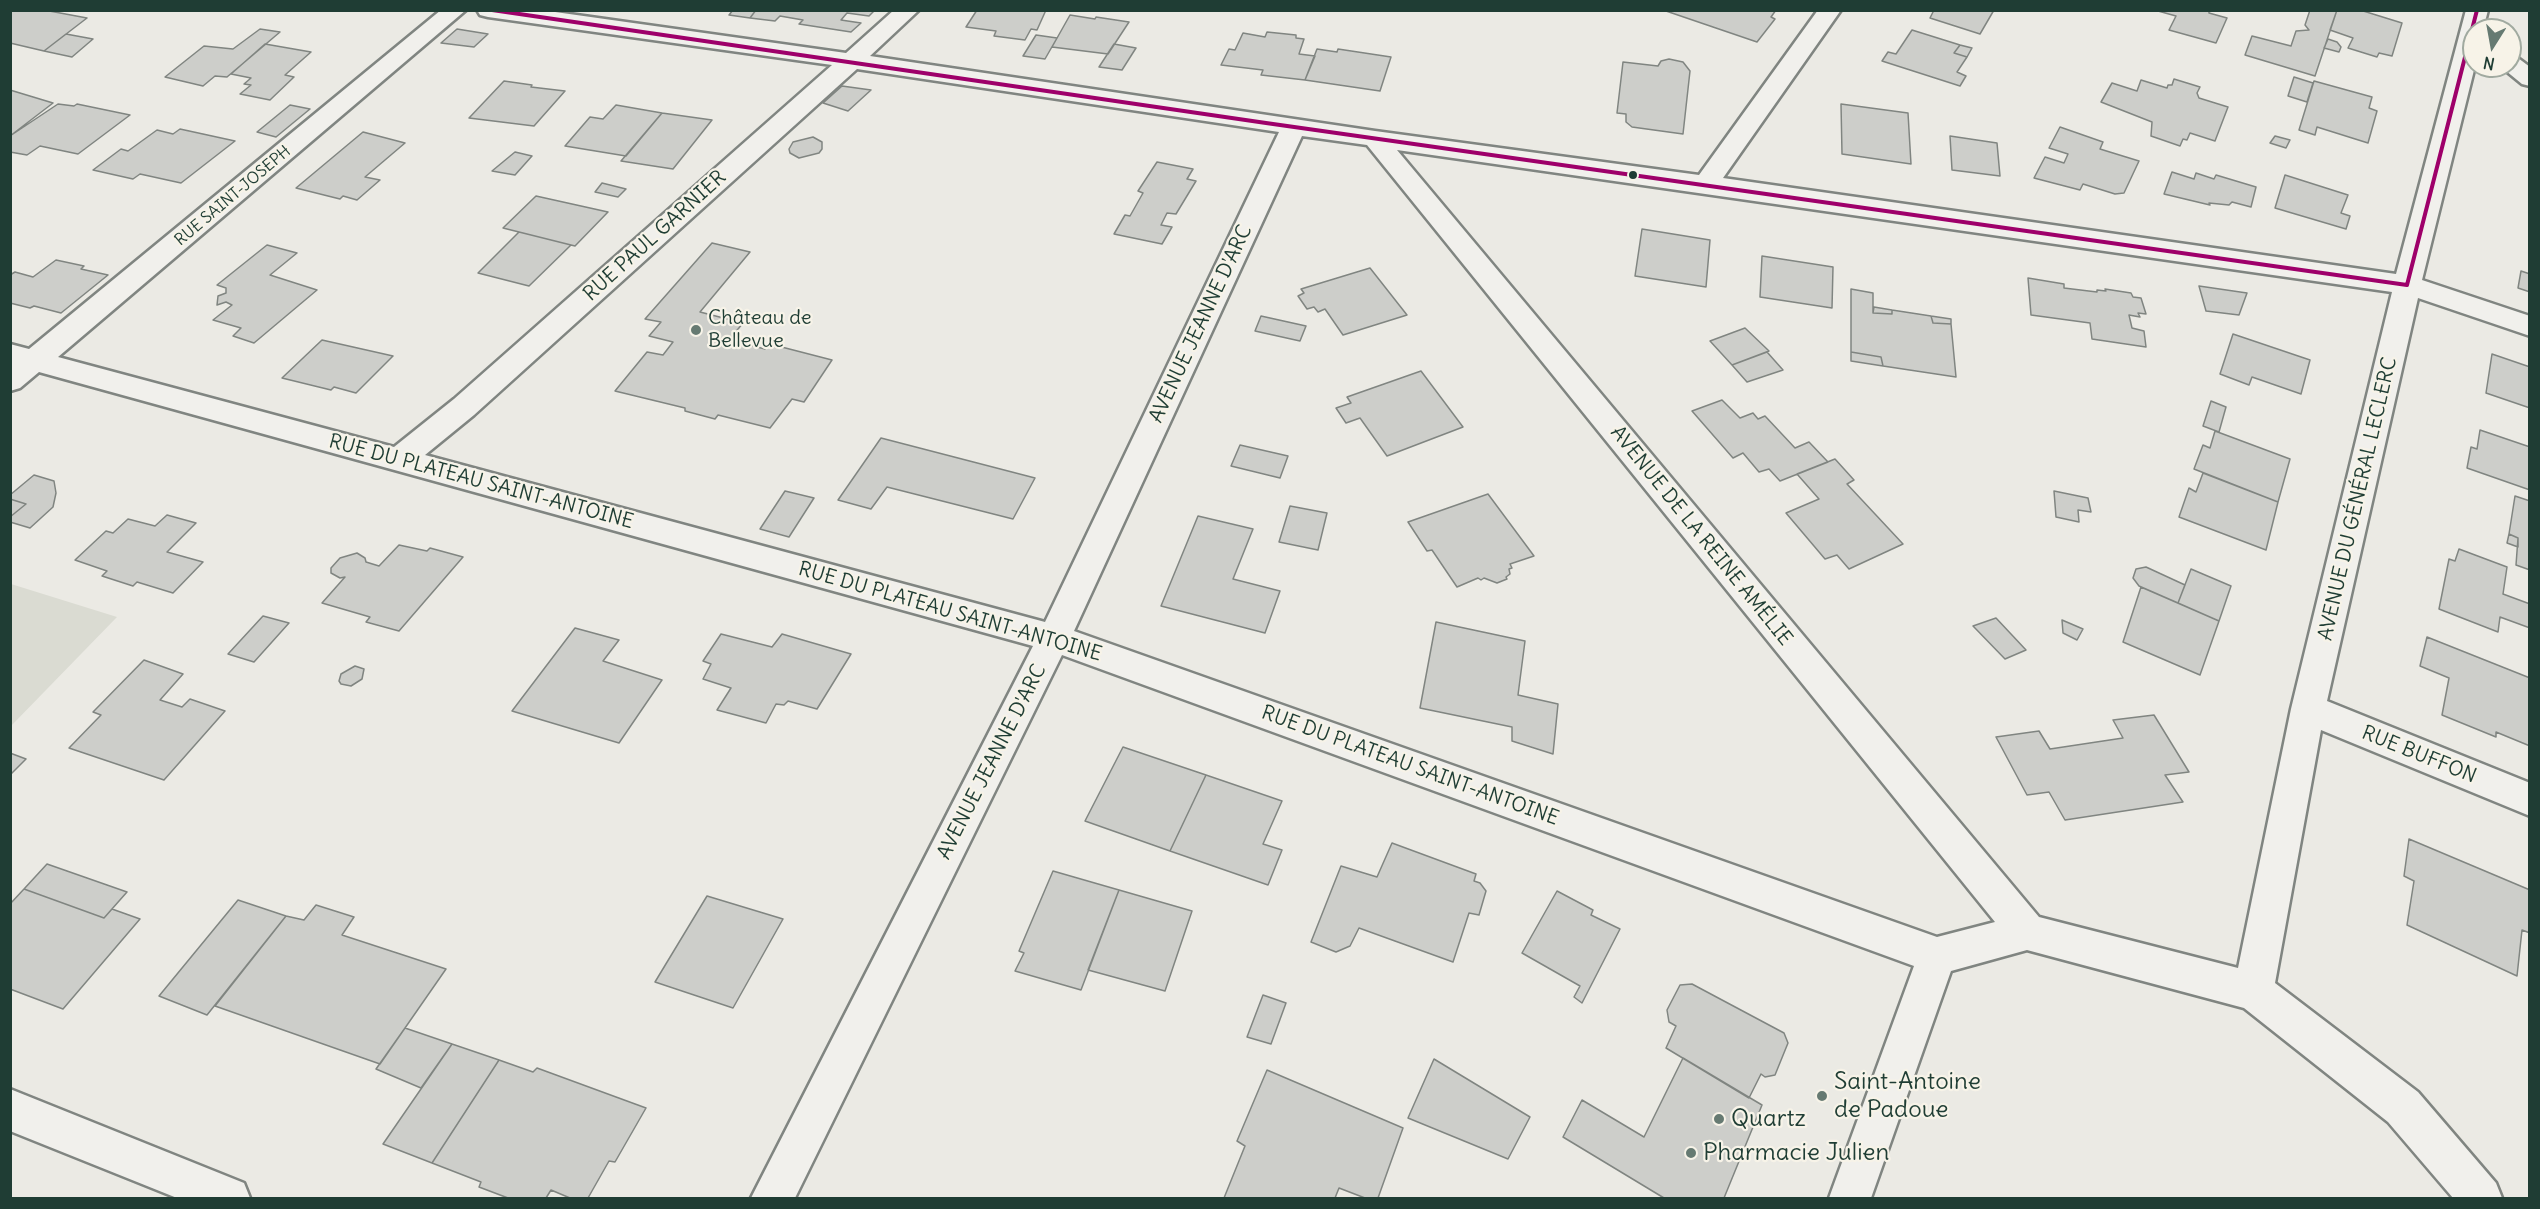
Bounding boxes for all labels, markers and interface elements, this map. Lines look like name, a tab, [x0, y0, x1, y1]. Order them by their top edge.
north arrow	[2462, 18, 2522, 78]
text: N	[2482, 53, 2496, 75]
street label: RUE SAINT-JOSEPH	[171, 142, 295, 250]
street label: RUE PAUL GARNIER	[579, 166, 731, 306]
unlabelled marker	[1627, 169, 1639, 181]
street label: AVENUE JEANNE D'ARC	[1145, 221, 1257, 427]
place label: Château de Bellevue	[708, 306, 812, 353]
marker: Château de Bellevue	[689, 323, 703, 337]
street label: AVENUE DU GÉNÉRAL LECLERC	[2314, 355, 2402, 643]
street label: AVENUE DE LA REINE AMÉLIE	[1605, 421, 1797, 651]
street label: RUE DU PLATEAU SAINT-ANTOINE	[326, 430, 636, 534]
street label: RUE DU PLATEAU SAINT-ANTOINE	[796, 557, 1104, 667]
street label: AVENUE JEANNE D'ARC	[932, 661, 1052, 863]
street label: RUE DU PLATEAU SAINT-ANTOINE	[1258, 701, 1562, 831]
street label: RUE BUFFON	[2358, 721, 2480, 789]
place label: Saint-Antoine de Padoue	[1834, 1068, 1981, 1124]
marker: Saint-Antoine de Padoue	[1815, 1089, 1829, 1103]
place label: Quartz	[1731, 1105, 1806, 1133]
marker: Quartz	[1712, 1112, 1726, 1126]
place label: Pharmacie Julien	[1703, 1139, 1889, 1167]
marker: Pharmacie Julien	[1684, 1146, 1698, 1160]

